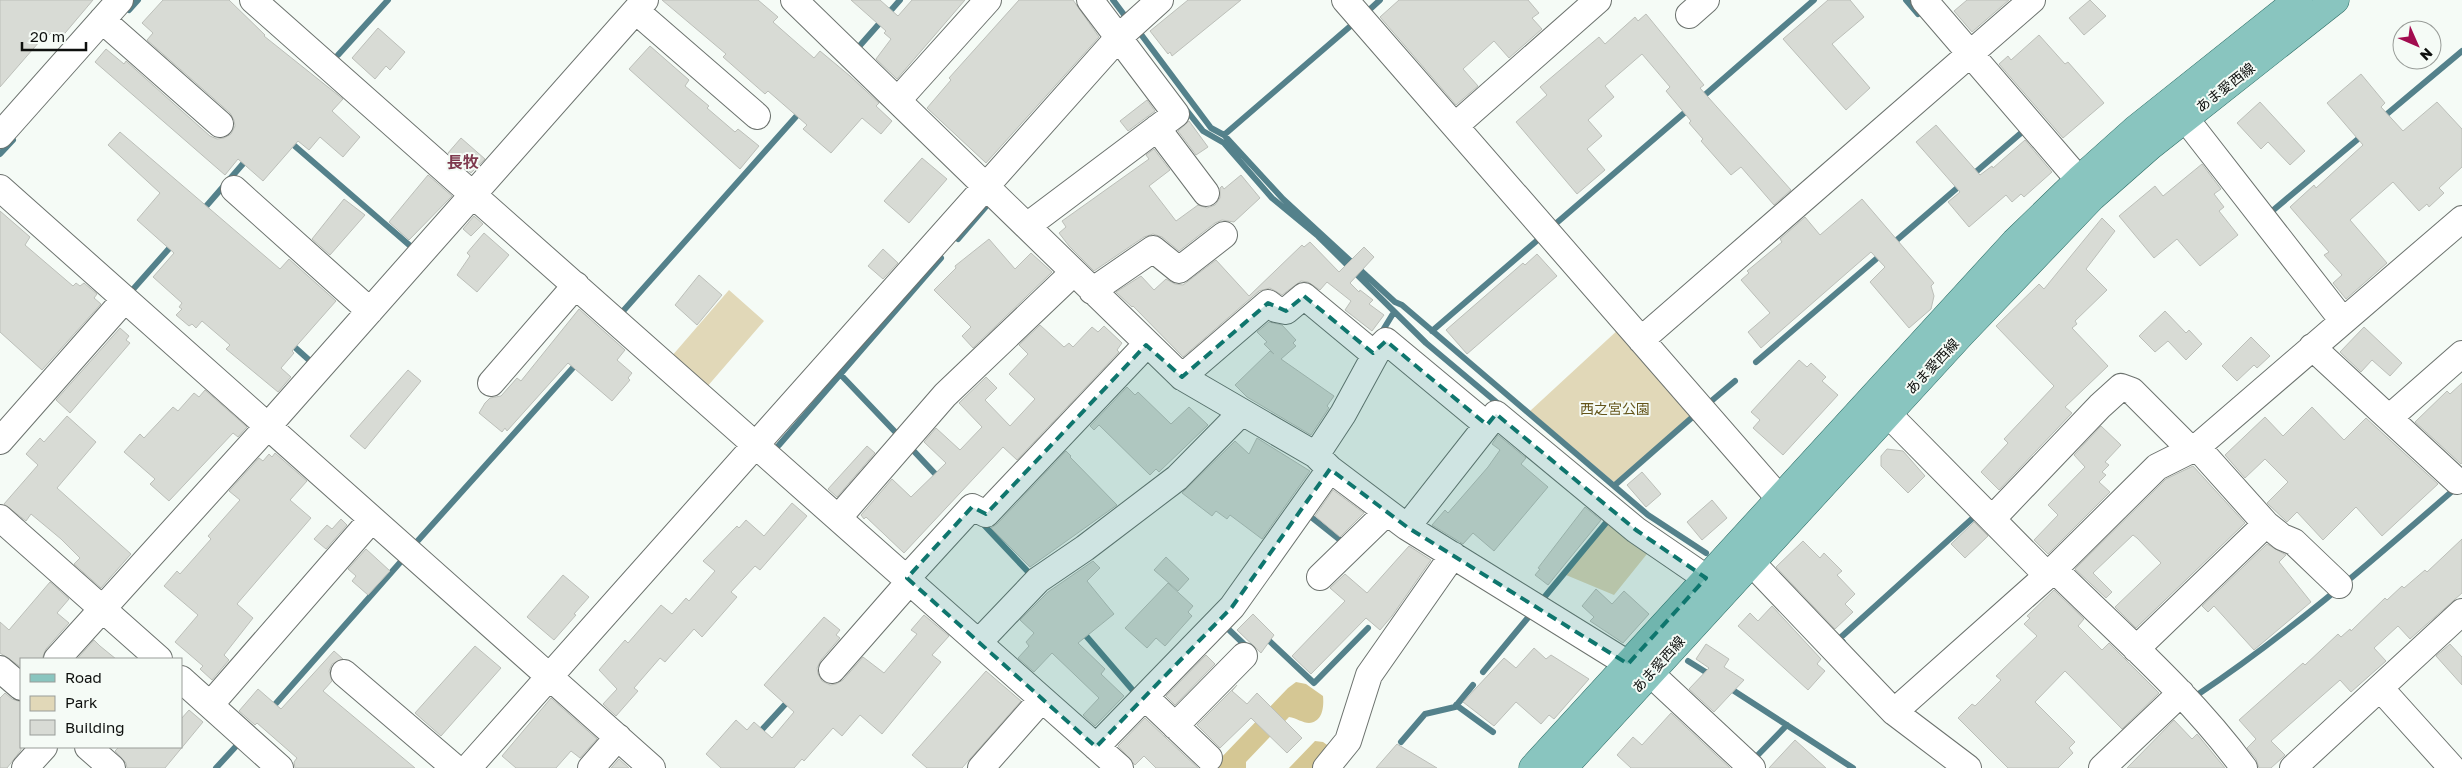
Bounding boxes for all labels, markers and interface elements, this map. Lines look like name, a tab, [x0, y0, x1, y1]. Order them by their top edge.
scale bar	[22, 20, 86, 52]
north arrow	[2392, 20, 2442, 70]
text: 20 m	[30, 27, 65, 45]
text: N	[2417, 45, 2436, 64]
street label: あま愛西線	[2192, 59, 2258, 115]
district label: 長牧	[447, 152, 479, 172]
street label: あま愛西線	[1902, 335, 1962, 397]
park label: 西之宮公園	[1580, 400, 1650, 417]
street label: あま愛西線	[1628, 632, 1688, 696]
legend	[20, 658, 182, 748]
text: Road	[65, 668, 102, 686]
text: Park	[65, 693, 98, 711]
text: Building	[65, 718, 125, 736]

